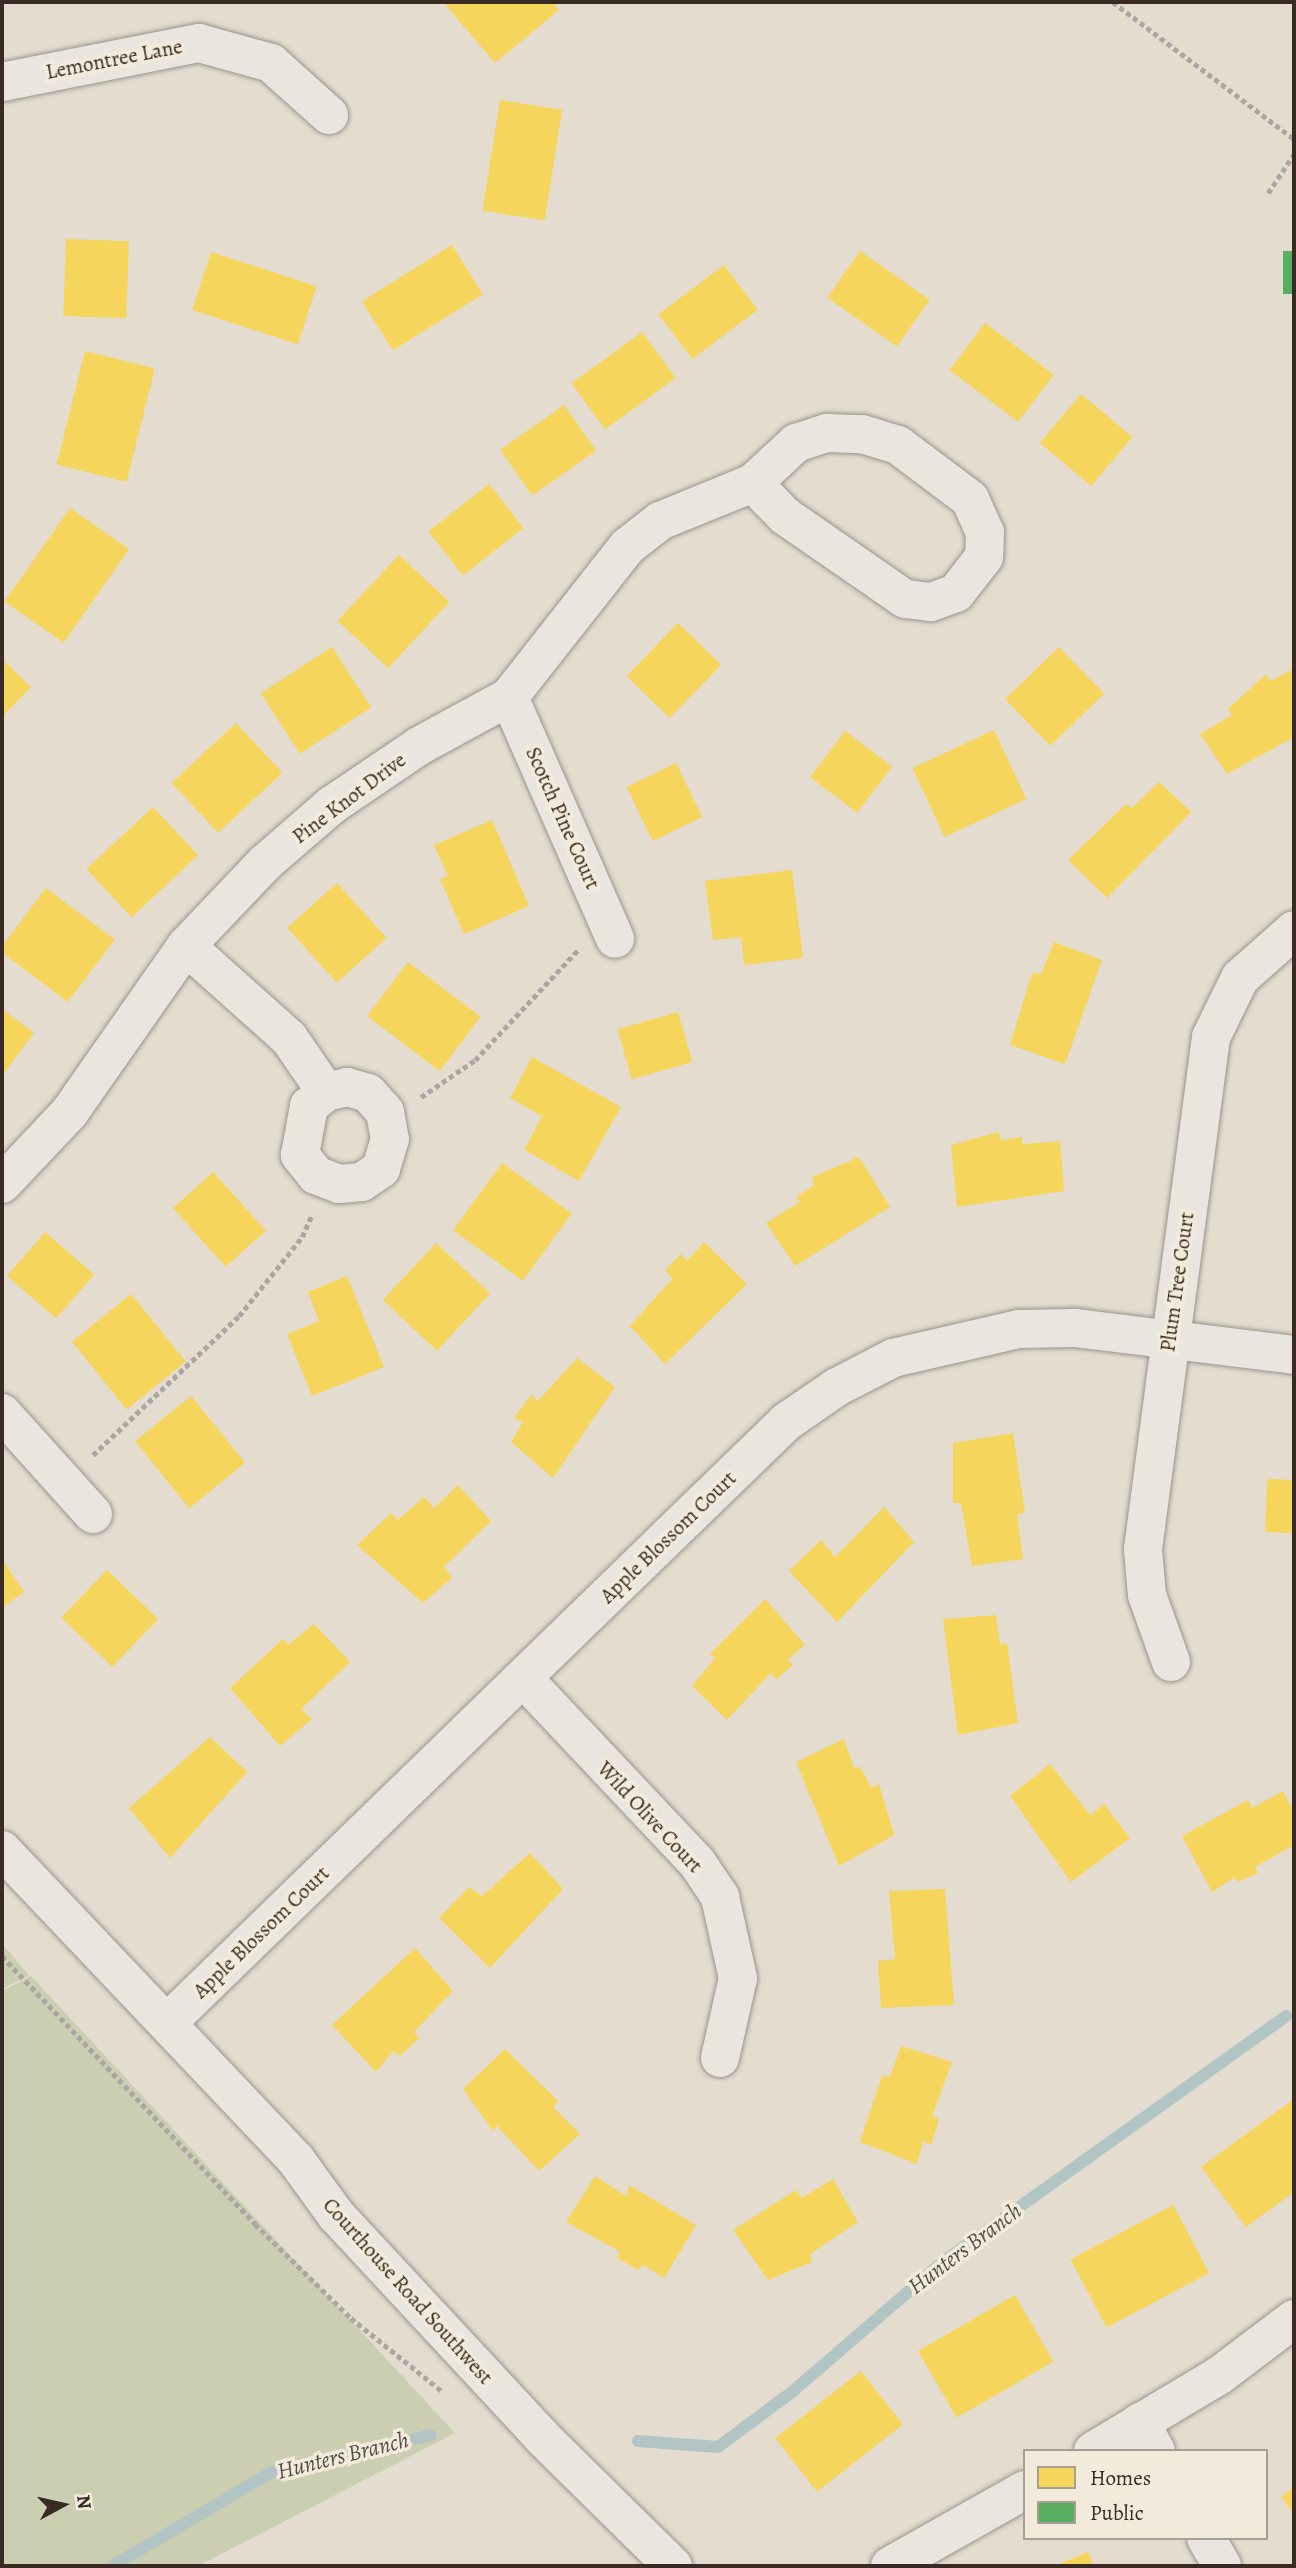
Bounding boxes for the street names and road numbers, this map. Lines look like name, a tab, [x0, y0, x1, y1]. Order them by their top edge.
street label: Lemontree Lane	[44, 33, 184, 85]
street label: Scotch Pine Court	[520, 743, 606, 893]
street label: Pine Knot Drive	[287, 747, 411, 849]
street label: Plum Tree Court	[1155, 1211, 1199, 1353]
street label: Apple Blossom Court	[595, 1466, 741, 1608]
street label: Wild Olive Court	[592, 1756, 708, 1878]
street label: Apple Blossom Court	[188, 1861, 334, 2003]
street label: Courthouse Road Southwest	[318, 2193, 498, 2389]

